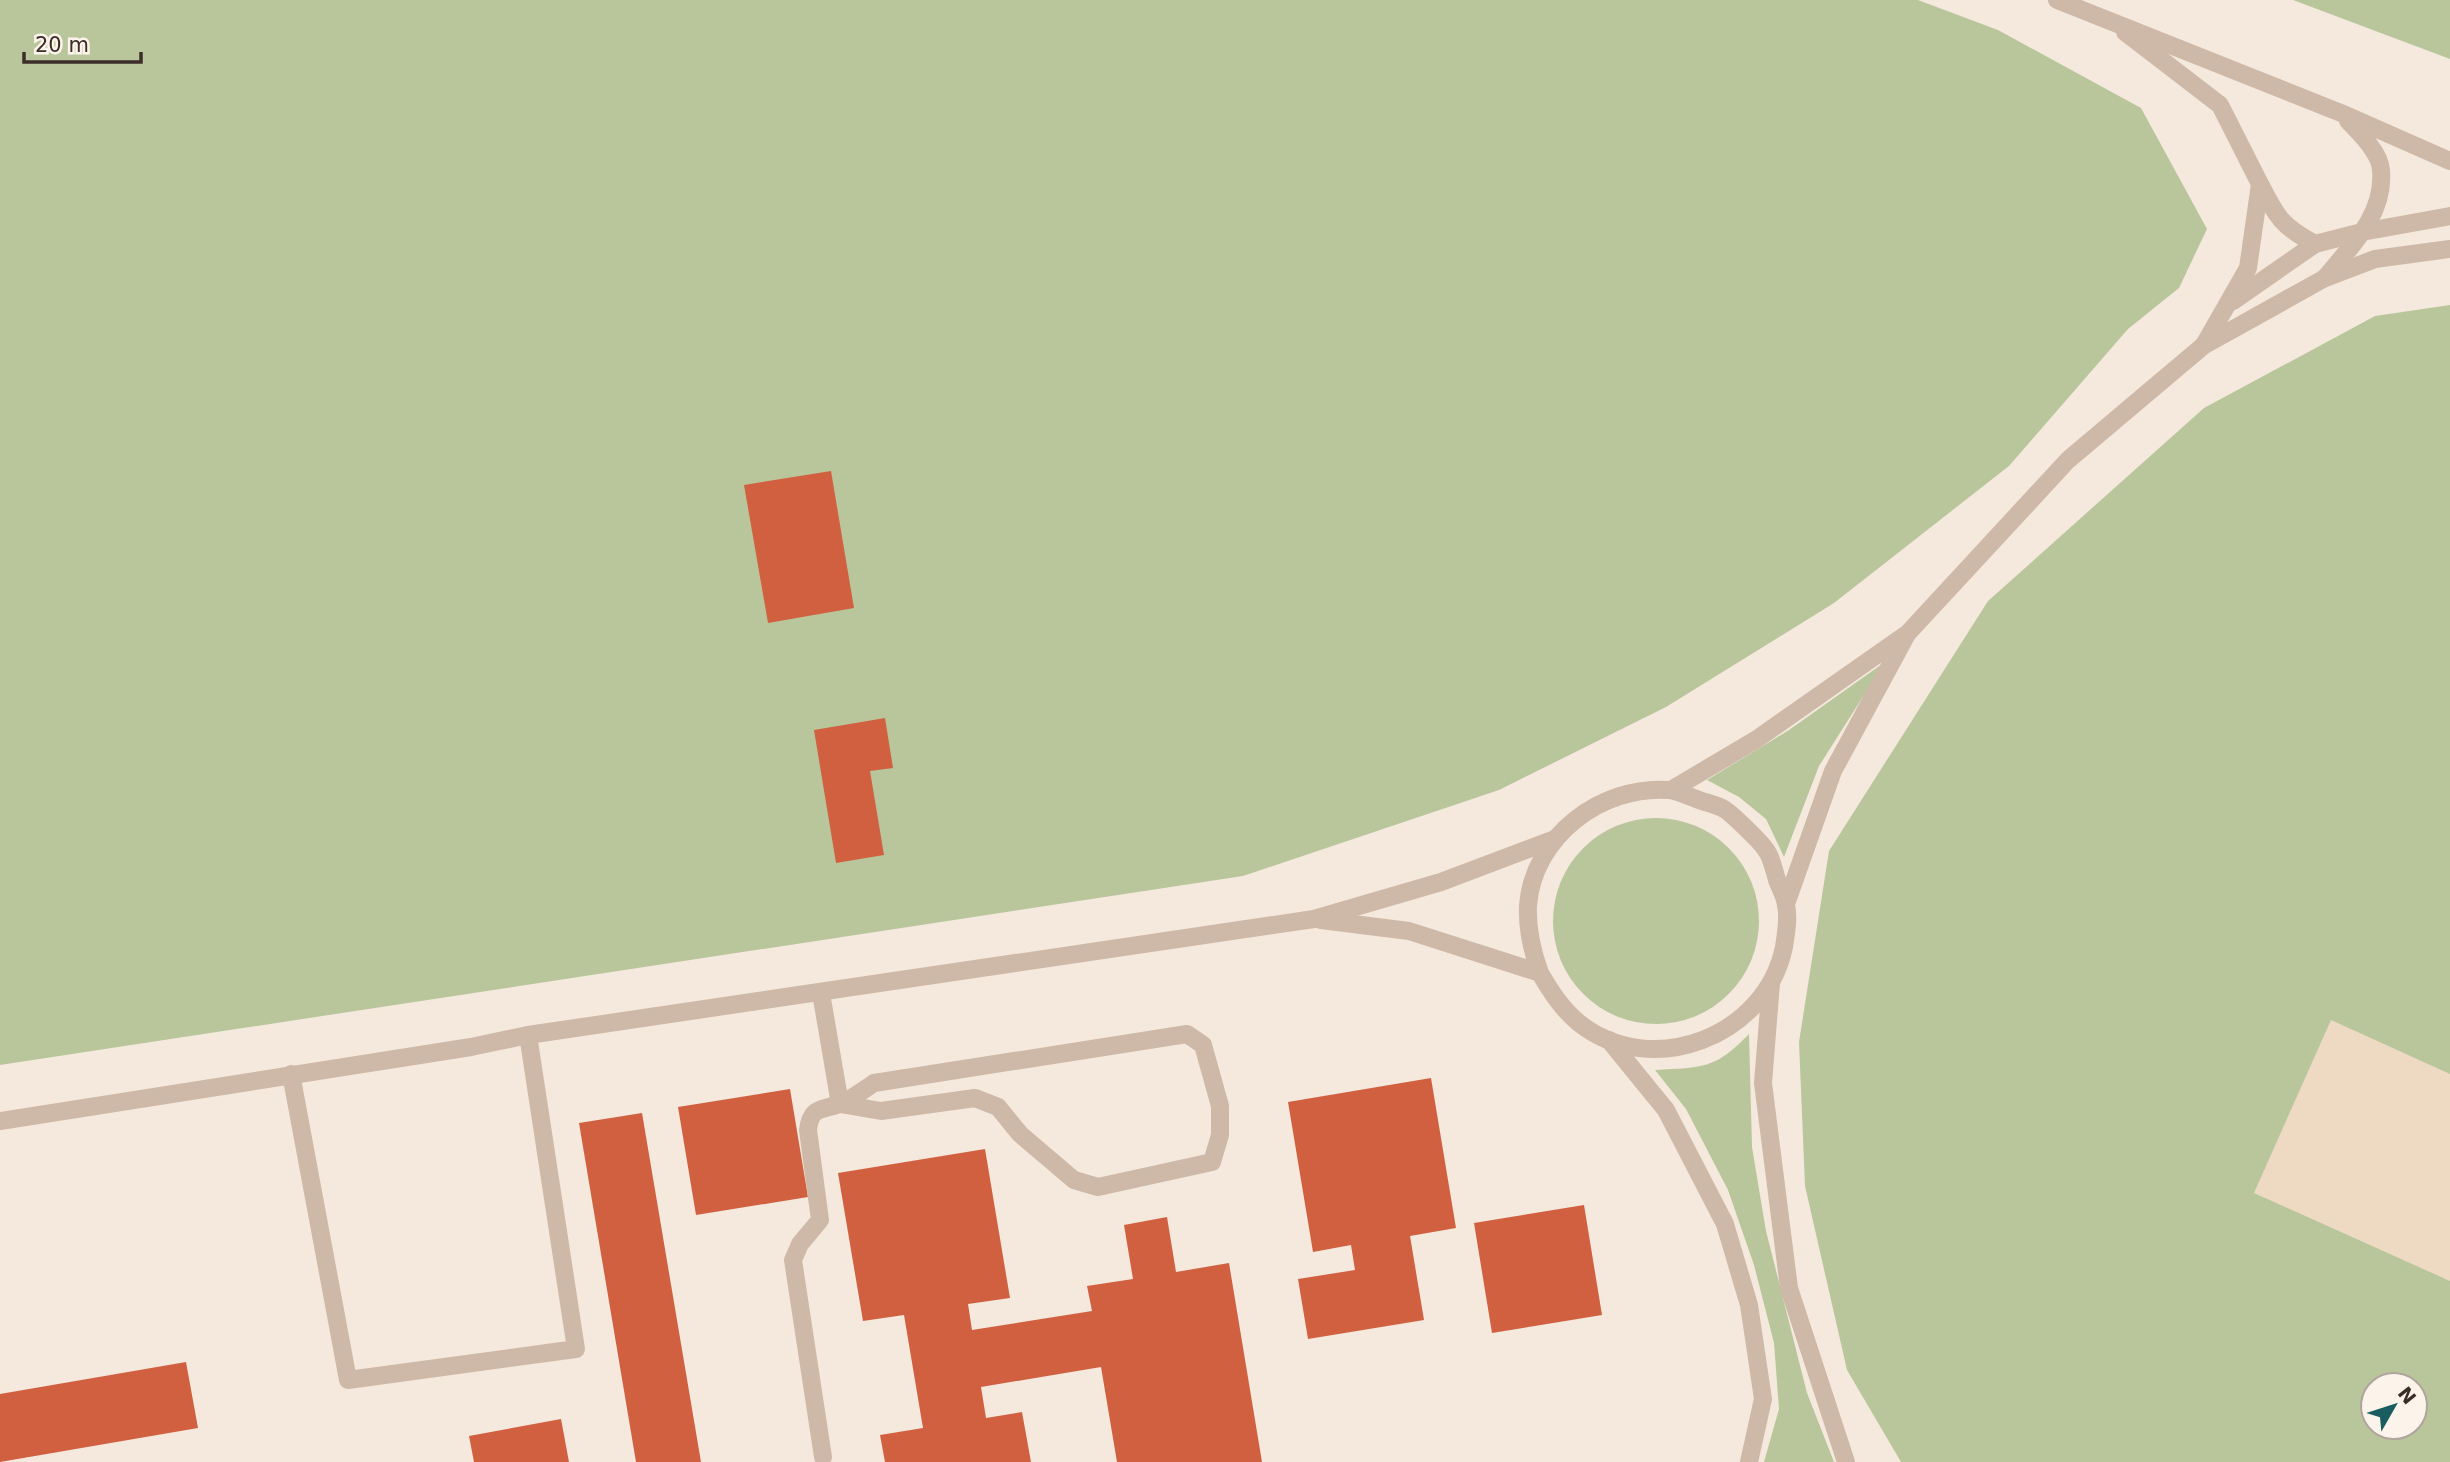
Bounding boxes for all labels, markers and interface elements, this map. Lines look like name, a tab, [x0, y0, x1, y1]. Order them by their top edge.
scale bar	[24, 21, 142, 65]
text: 20 m	[35, 33, 89, 57]
north arrow	[2359, 1371, 2429, 1441]
text: N	[2394, 1382, 2421, 1408]

